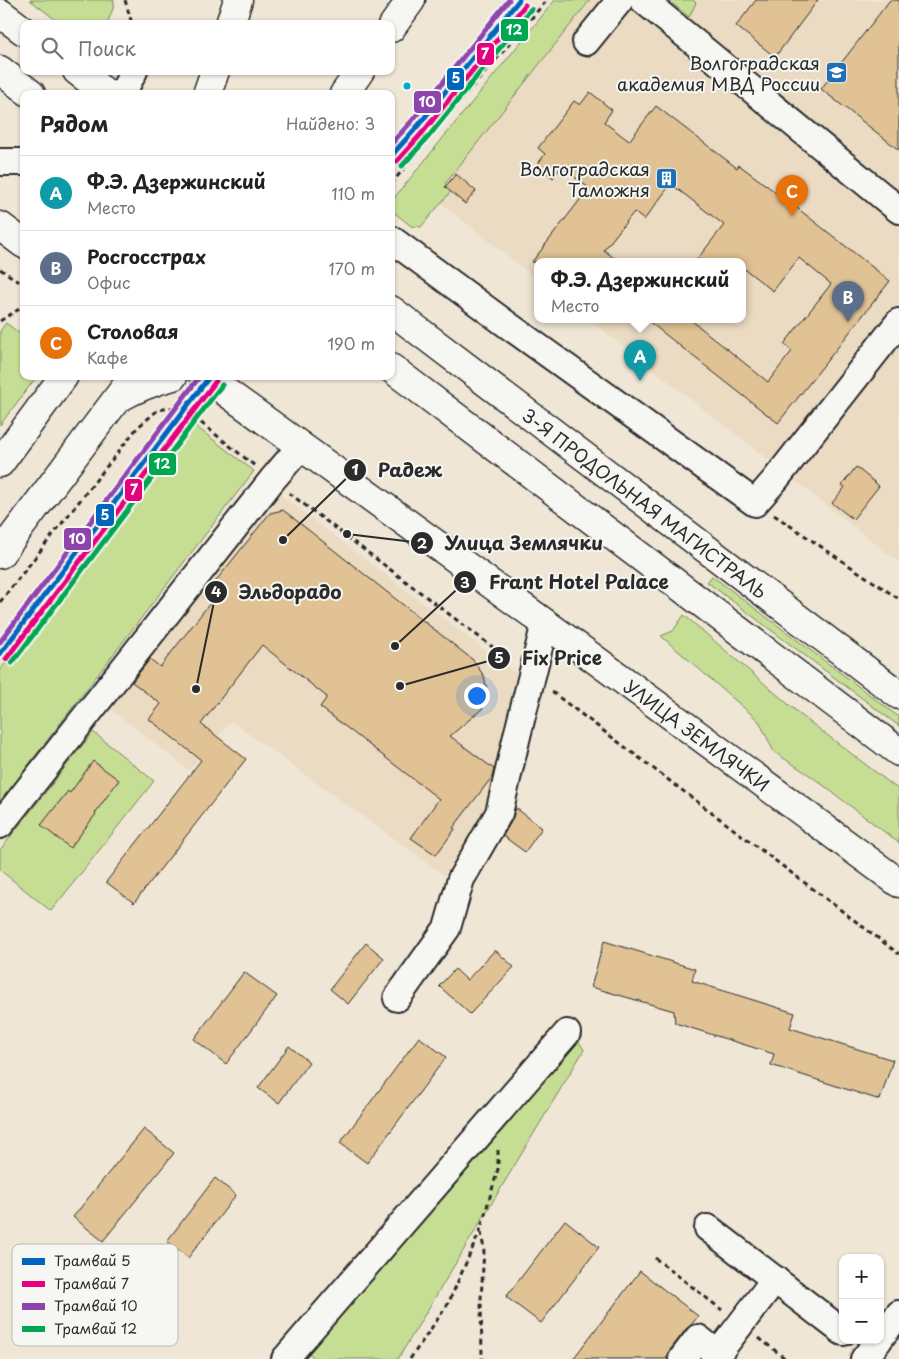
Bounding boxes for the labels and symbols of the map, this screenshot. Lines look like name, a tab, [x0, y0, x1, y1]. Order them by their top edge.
line badge: 12	[500, 18, 529, 42]
text: 12	[506, 19, 522, 40]
line badge: 7	[476, 42, 495, 66]
text: 7	[481, 43, 490, 64]
place label: Волгоградская академия МВД России	[617, 49, 820, 97]
school or university icon: Волгоградская академия МВД России	[824, 60, 848, 84]
line badge: 5	[446, 67, 465, 91]
text: 5	[452, 67, 461, 88]
unlabelled marker	[402, 81, 412, 91]
line badge: 10	[413, 90, 442, 114]
text: 10	[418, 91, 436, 112]
place label: Волгоградская Таможня	[519, 155, 650, 203]
building icon: Волгоградская Таможня	[654, 166, 678, 190]
pin: C	[776, 175, 808, 216]
pin: B	[832, 281, 864, 322]
pin: A	[624, 340, 656, 381]
street label: 3-Я ПРОДОЛЬНАЯ МАГИСТРАЛЬ	[517, 401, 773, 604]
line badge: 12	[148, 452, 177, 476]
text: 12	[154, 453, 170, 474]
callout: Радеж	[343, 453, 452, 487]
text: Радеж	[378, 455, 443, 483]
text: 1	[351, 457, 359, 480]
line badge: 7	[124, 478, 143, 502]
text: 7	[130, 479, 139, 500]
line badge: 5	[95, 503, 115, 527]
text: 5	[101, 504, 110, 525]
callout: Улица Землячки	[410, 526, 614, 560]
line badge: 10	[63, 527, 92, 551]
text: 10	[68, 528, 86, 549]
text: Улица Землячки	[444, 528, 603, 556]
text: 2	[417, 531, 428, 554]
callout: Frant Hotel Palace	[453, 565, 679, 599]
text: Frant Hotel Palace	[489, 567, 669, 595]
text: 3	[460, 570, 470, 593]
callout: Эльдорадо	[203, 575, 351, 609]
text: Эльдорадо	[238, 577, 342, 605]
text: 4	[211, 579, 221, 602]
callout: Fix Price	[487, 641, 613, 675]
text: Fix Price	[522, 643, 602, 671]
text: 5	[494, 645, 504, 668]
street label: УЛИЦА ЗЕМЛЯЧКИ	[619, 672, 776, 797]
your location	[464, 683, 490, 709]
legend	[12, 1244, 178, 1346]
text: Трамвай 5	[54, 1250, 130, 1271]
text: Трамвай 7	[54, 1273, 129, 1294]
text: Трамвай 10	[54, 1295, 138, 1316]
text: Трамвай 12	[54, 1318, 137, 1339]

